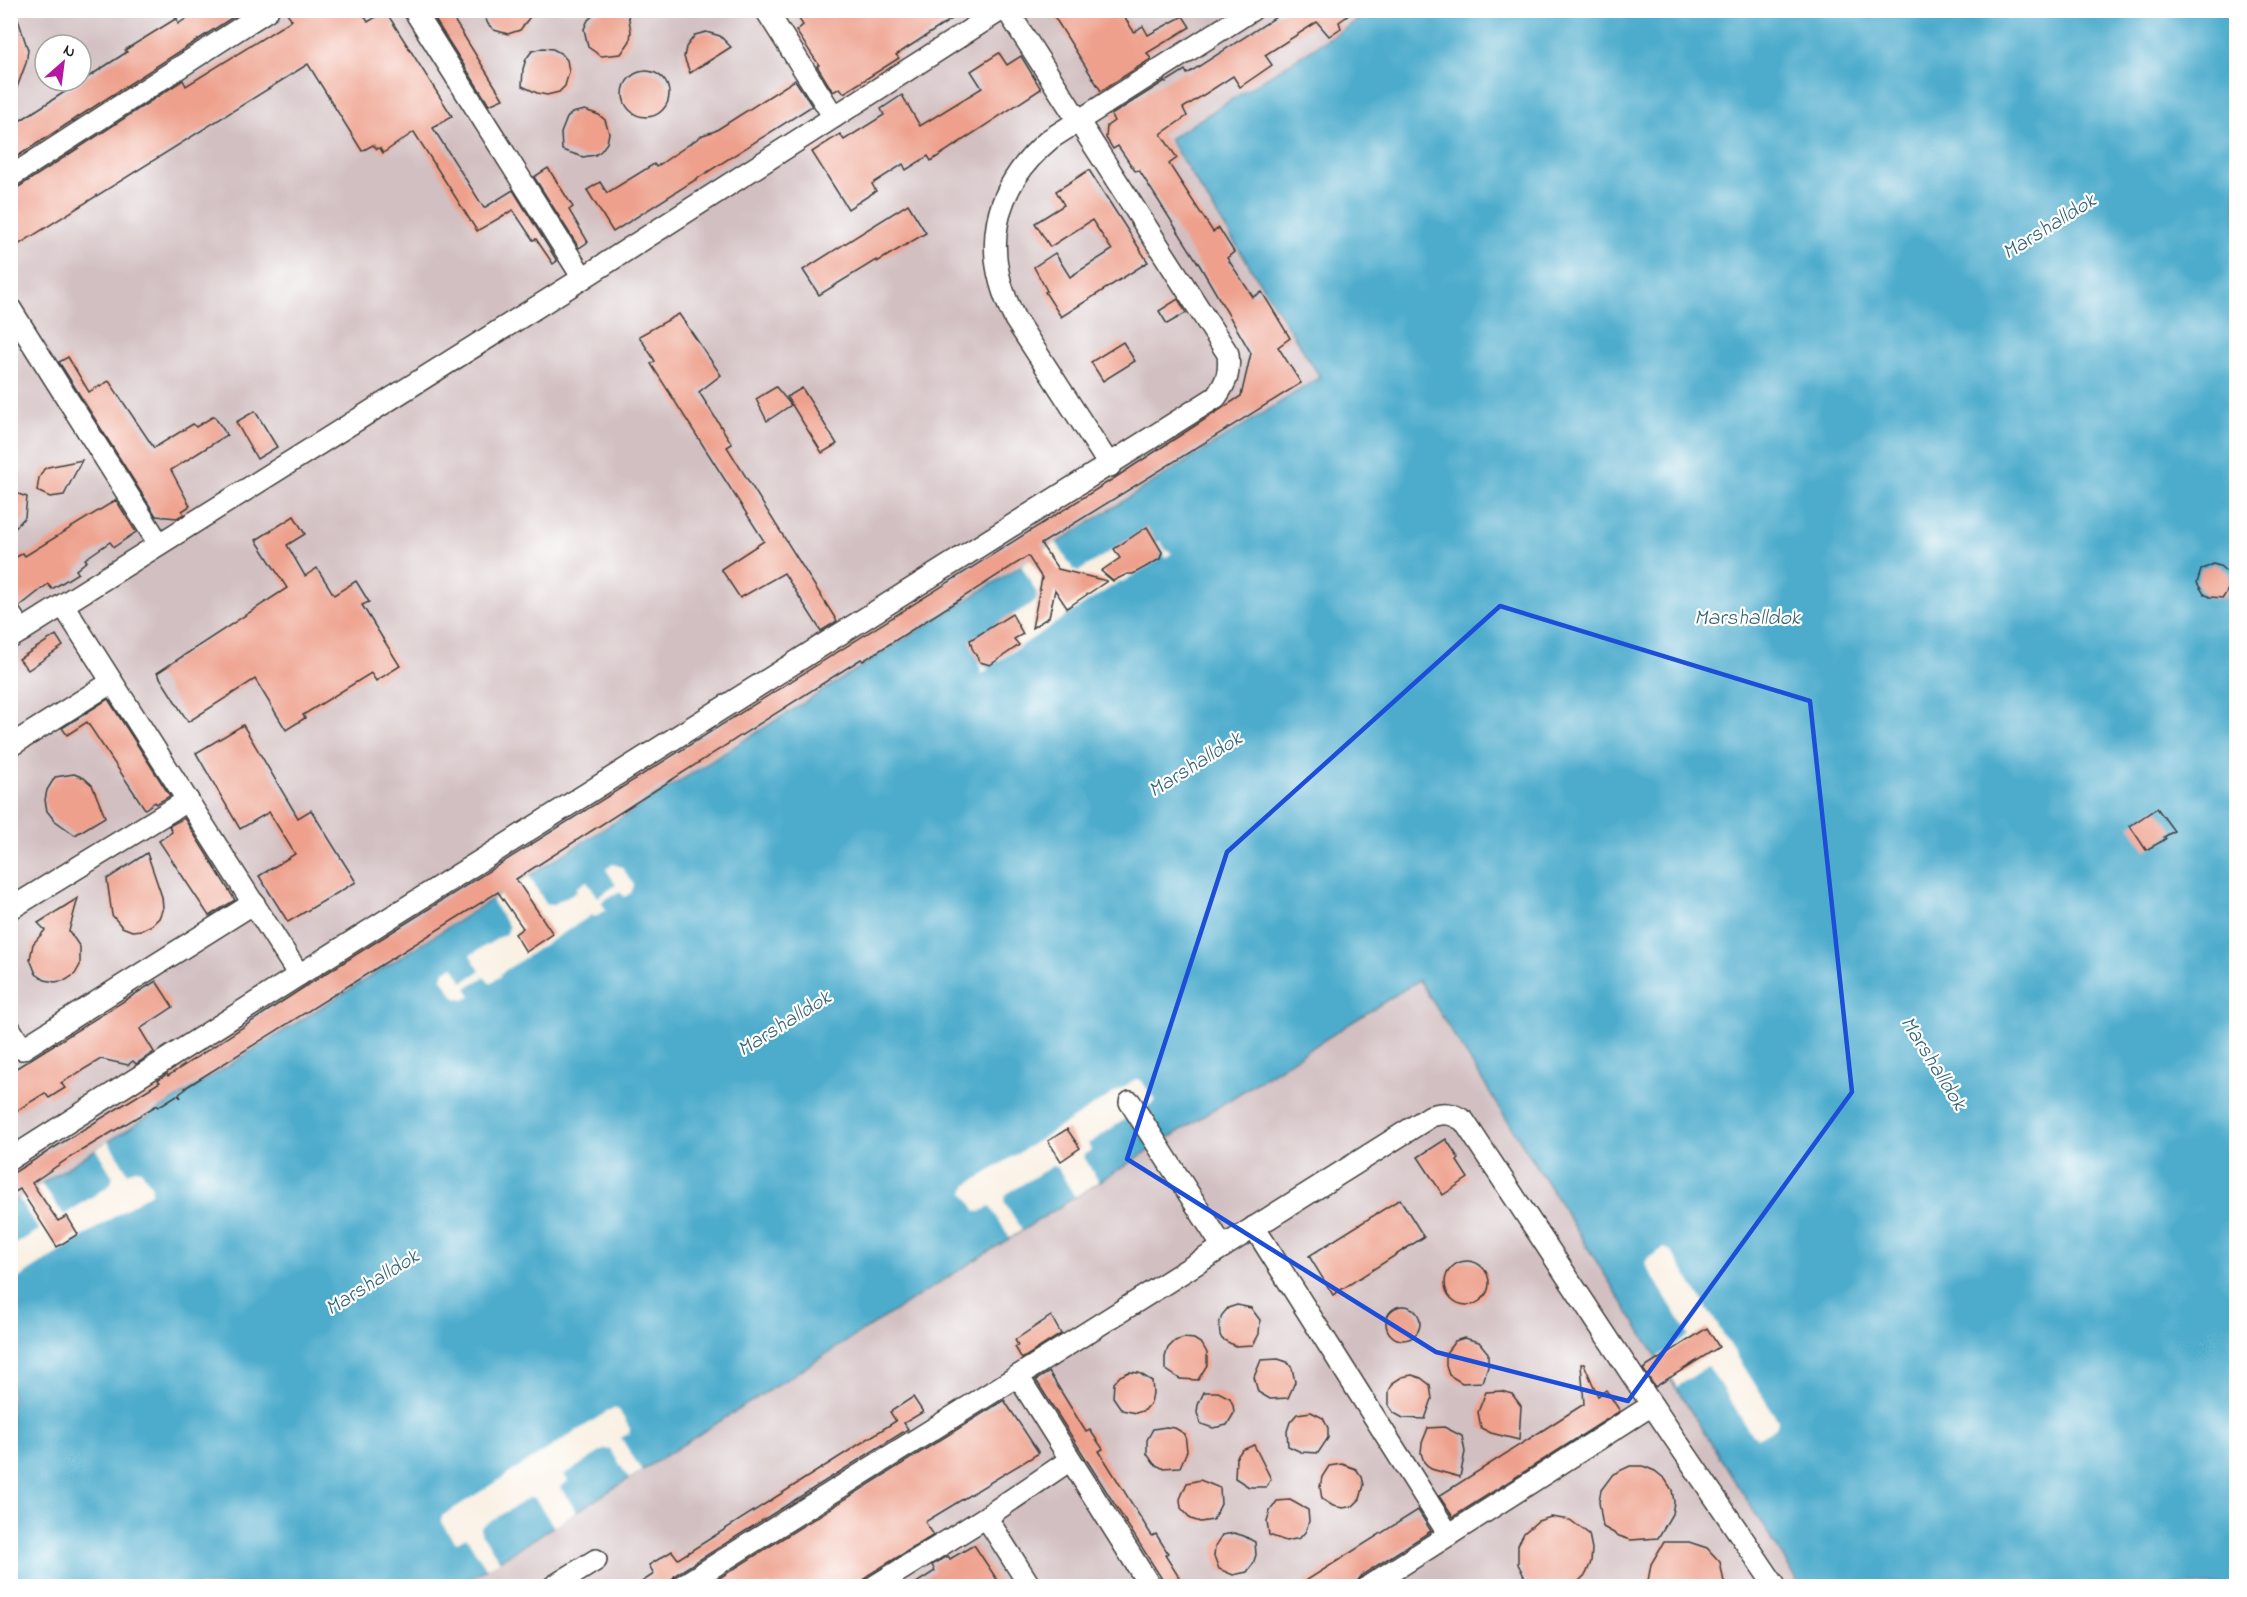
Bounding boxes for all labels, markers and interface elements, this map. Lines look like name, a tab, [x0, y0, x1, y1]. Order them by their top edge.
north arrow	[33, 33, 93, 93]
text: N	[59, 38, 80, 65]
water label: Marshalldok	[1996, 185, 2104, 269]
water label: Marshalldok	[1694, 603, 1801, 635]
water label: Marshalldok	[1142, 723, 1250, 807]
water label: Marshalldok	[731, 982, 839, 1066]
water label: Marshalldok	[1891, 1010, 1975, 1118]
water label: Marshalldok	[319, 1241, 427, 1325]

